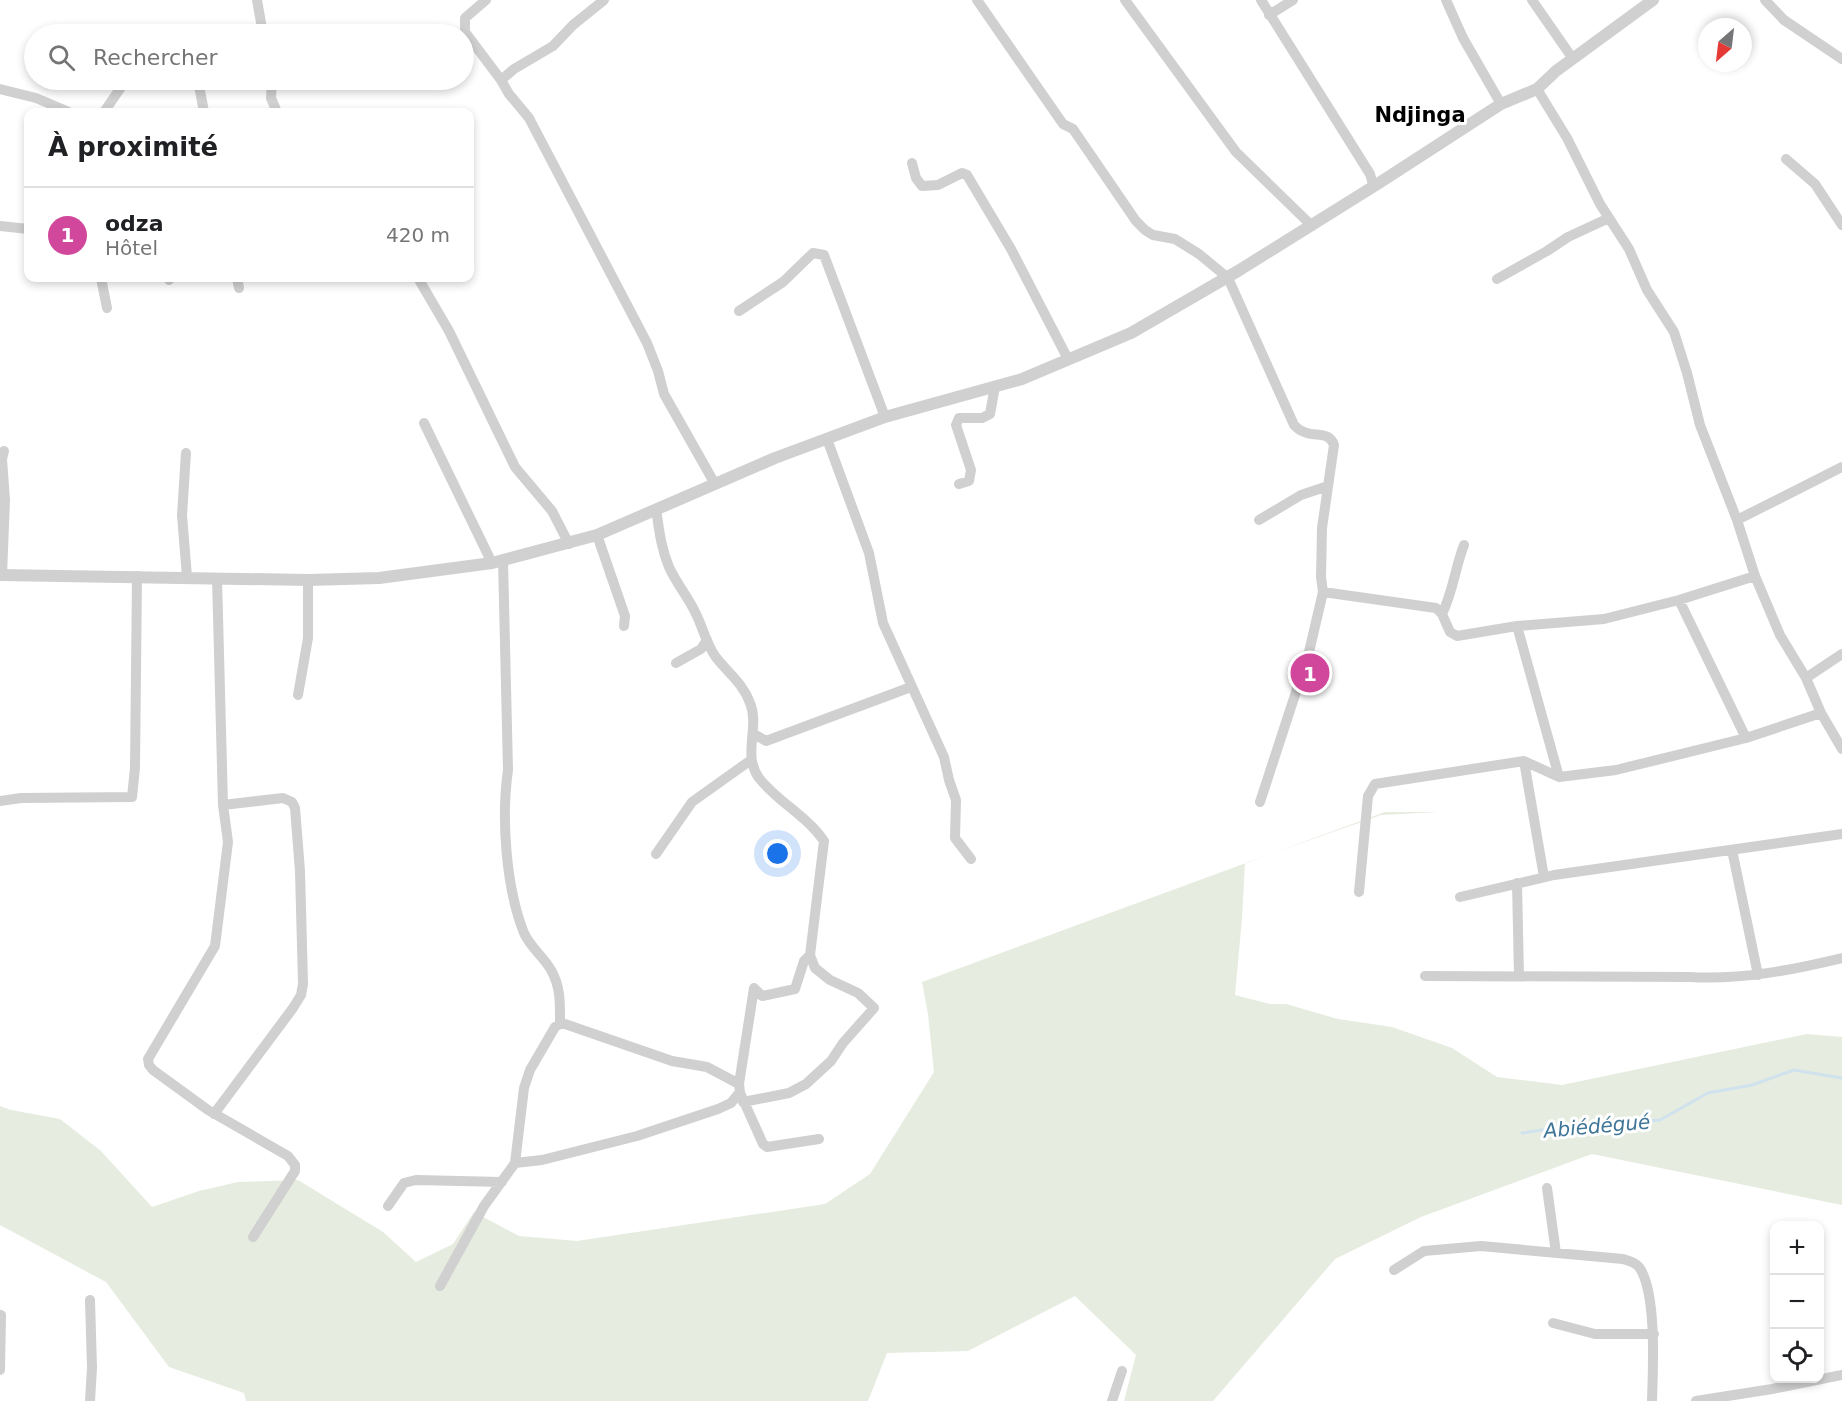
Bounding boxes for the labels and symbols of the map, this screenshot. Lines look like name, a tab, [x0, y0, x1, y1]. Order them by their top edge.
north arrow	[1698, 18, 1752, 72]
district label: Ndjinga	[1374, 103, 1466, 127]
pin: 1	[1290, 650, 1330, 696]
your location	[763, 839, 792, 868]
water label: Abiédégué	[1541, 1109, 1651, 1143]

